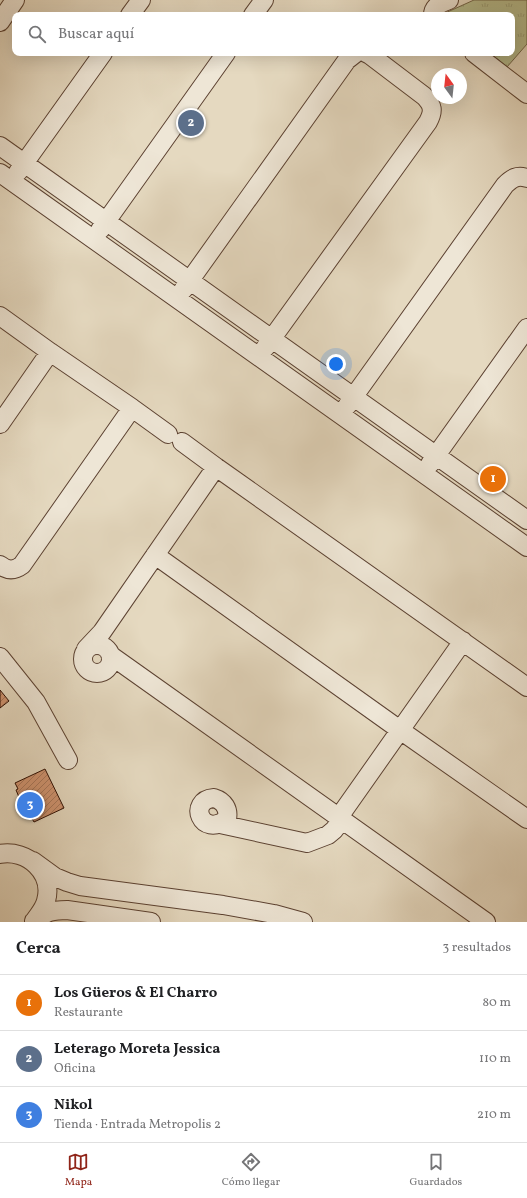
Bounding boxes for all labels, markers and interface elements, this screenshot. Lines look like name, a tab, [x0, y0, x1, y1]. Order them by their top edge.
search box	[12, 12, 515, 56]
icon: search	[26, 23, 48, 45]
text: Buscar aquí	[58, 24, 134, 45]
north arrow	[431, 68, 467, 104]
pin: 2	[178, 108, 204, 138]
your location	[326, 354, 346, 374]
pin: 1	[480, 464, 506, 494]
pin: 3	[17, 790, 43, 820]
text: Cerca	[16, 937, 61, 960]
text: 3 resultados	[442, 939, 511, 957]
text: Los Güeros & El Charro	[54, 983, 217, 1004]
text: 1	[26, 994, 32, 1012]
text: 80 m	[482, 994, 511, 1012]
text: Restaurante	[54, 1004, 123, 1022]
text: Leterago Moreta Jessica	[54, 1039, 220, 1060]
text: 2	[26, 1050, 32, 1068]
text: 110 m	[479, 1050, 511, 1068]
text: Oficina	[54, 1060, 96, 1078]
text: Nikol	[54, 1095, 93, 1116]
text: 3	[26, 1106, 32, 1124]
text: 210 m	[477, 1106, 511, 1124]
text: Tienda · Entrada Metropolis 2	[54, 1116, 221, 1134]
tab: Mapa	[65, 1151, 92, 1190]
tab: Cómo llegar	[222, 1151, 280, 1190]
tab: Guardados	[409, 1151, 462, 1190]

